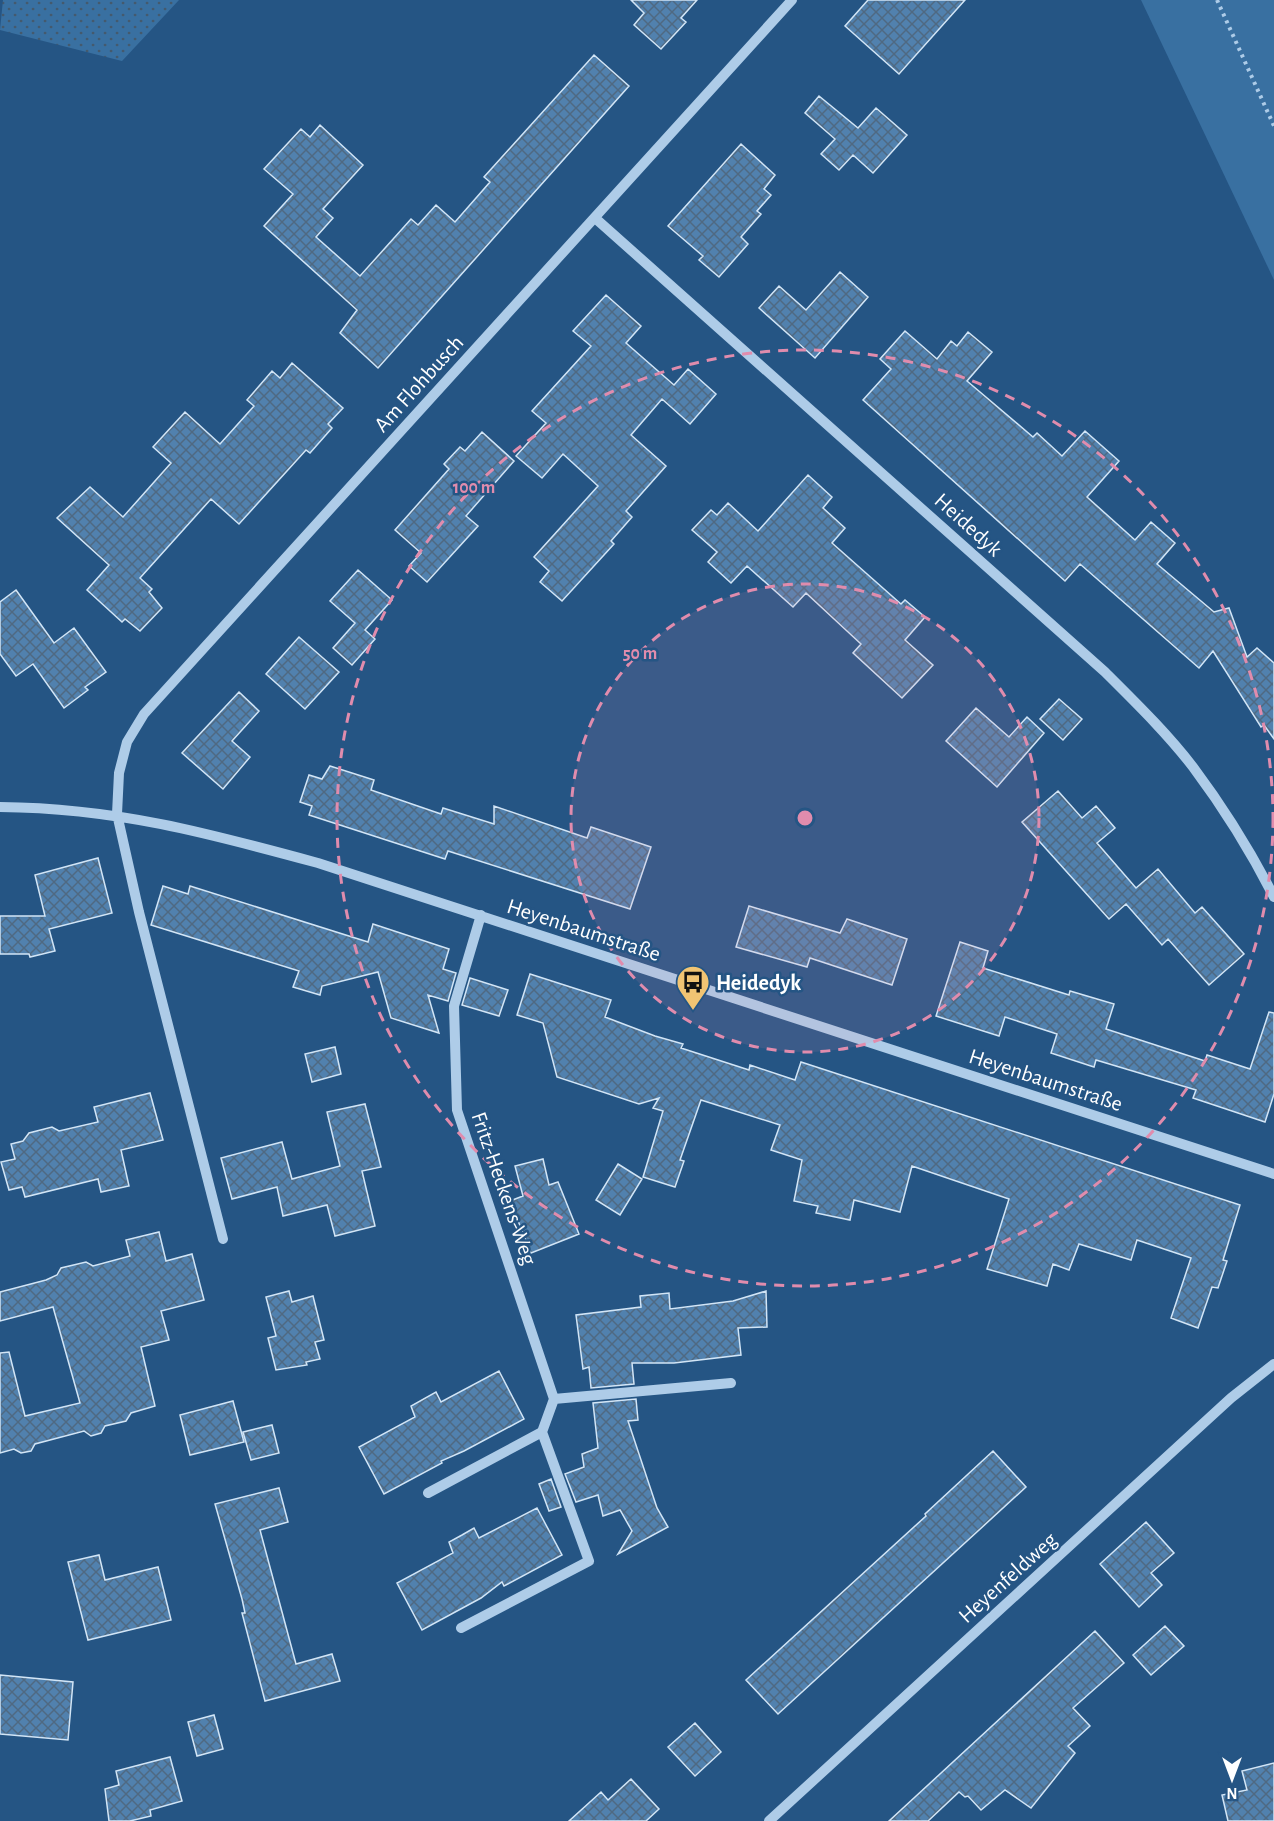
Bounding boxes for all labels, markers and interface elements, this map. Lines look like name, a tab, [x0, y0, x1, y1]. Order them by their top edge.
street label: Am Flohbusch	[370, 331, 468, 436]
text: 100 m	[453, 479, 495, 497]
street label: Heidedyk	[930, 489, 1006, 560]
text: 50 m	[623, 645, 657, 663]
centre of rings	[795, 808, 815, 828]
street label: Heyenbaumstraße	[504, 895, 663, 965]
bus stop icon: Heidedyk	[675, 964, 711, 1011]
place label: Heidedyk	[716, 972, 801, 995]
street label: Heyenbaumstraße	[966, 1045, 1125, 1115]
street label: Fritz-Heckens-Weg	[468, 1109, 541, 1268]
street label: Heyenfeldweg	[954, 1528, 1061, 1627]
north arrow	[1202, 1749, 1262, 1809]
text: N	[1226, 1785, 1238, 1801]

